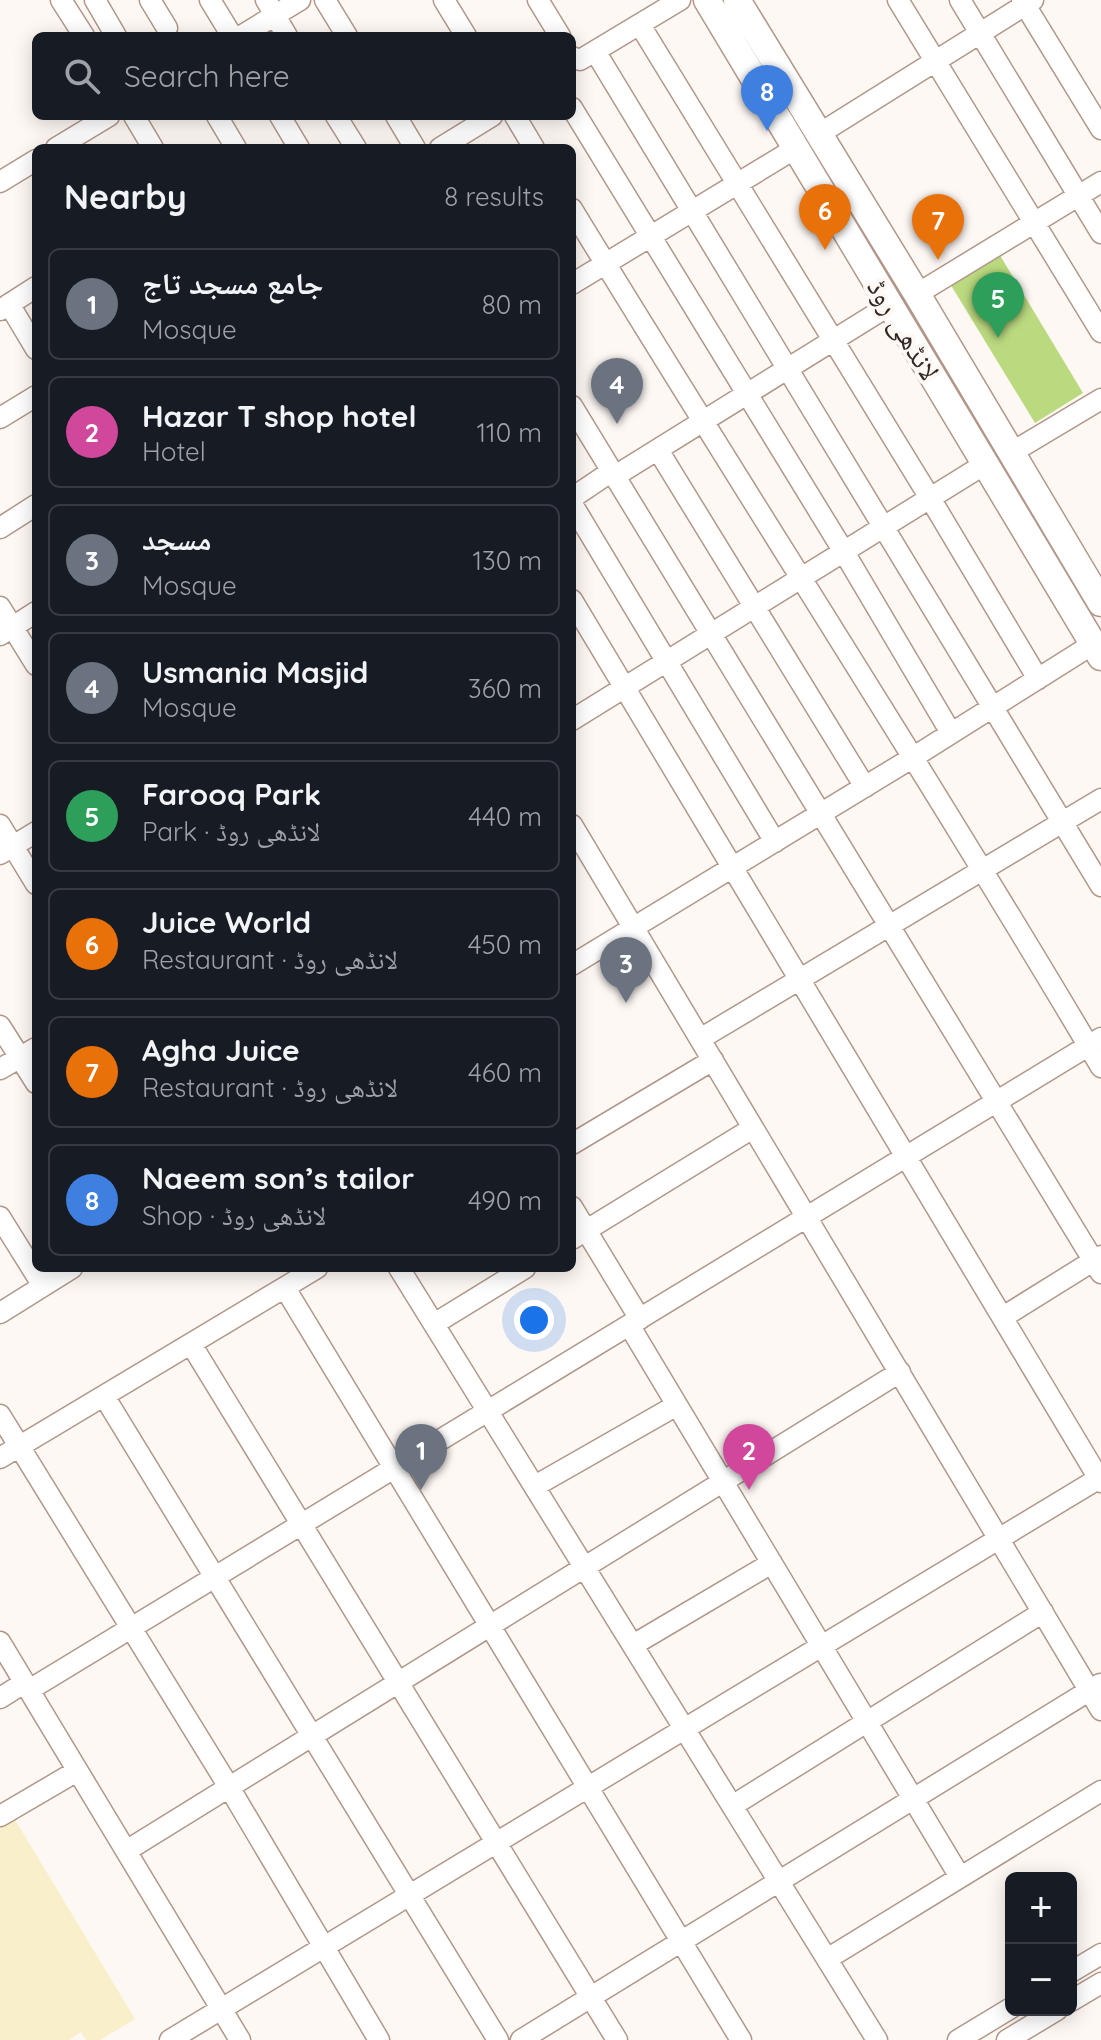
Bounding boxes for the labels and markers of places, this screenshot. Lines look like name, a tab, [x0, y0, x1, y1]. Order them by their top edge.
pin: 8	[741, 65, 793, 131]
pin: 6	[799, 184, 851, 250]
pin: 7	[912, 194, 964, 260]
pin: 5	[972, 272, 1024, 338]
pin: 4	[591, 358, 643, 424]
pin: 3	[600, 937, 652, 1003]
pin: 1	[395, 1424, 447, 1490]
pin: 2	[723, 1424, 775, 1490]

